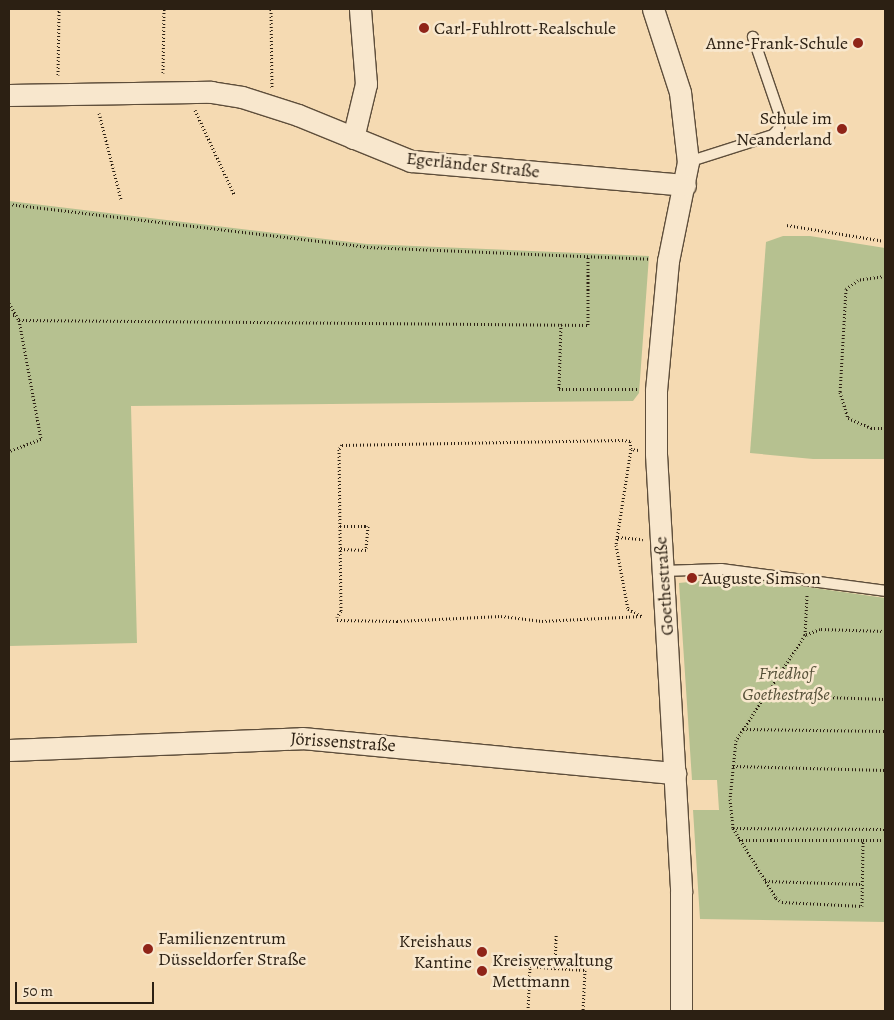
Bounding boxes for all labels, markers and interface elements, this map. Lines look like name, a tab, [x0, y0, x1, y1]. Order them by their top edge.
place label: Carl-Fuhlrott-Realschule	[434, 17, 616, 39]
marker: Carl-Fuhlrott-Realschule	[418, 22, 430, 34]
place label: Anne-Frank-Schule	[706, 32, 848, 54]
marker: Anne-Frank-Schule	[852, 37, 864, 49]
place label: Schule im Neanderland	[736, 108, 832, 150]
marker: Schule im Neanderland	[836, 123, 848, 135]
street label: Egerländer Straße	[405, 147, 541, 183]
street label: Goethestraße	[650, 536, 678, 636]
place label: Auguste Simson	[702, 567, 821, 589]
marker: Auguste Simson	[686, 572, 698, 584]
park label: Friedhof Goethestraße	[742, 663, 830, 706]
street label: Jörissenstraße	[290, 728, 396, 756]
place label: Familienzentrum Düsseldorfer Straße	[158, 928, 306, 971]
place label: Kreishaus Kantine	[399, 931, 472, 974]
marker: Familienzentrum Düsseldorfer Straße	[142, 943, 154, 955]
marker: Kreishaus Kantine	[476, 946, 488, 958]
place label: Kreisverwaltung Mettmann	[492, 950, 613, 992]
marker: Kreisverwaltung Mettmann	[476, 965, 488, 977]
scale bar	[18, 972, 156, 1004]
text: 50 m	[23, 981, 53, 1001]

